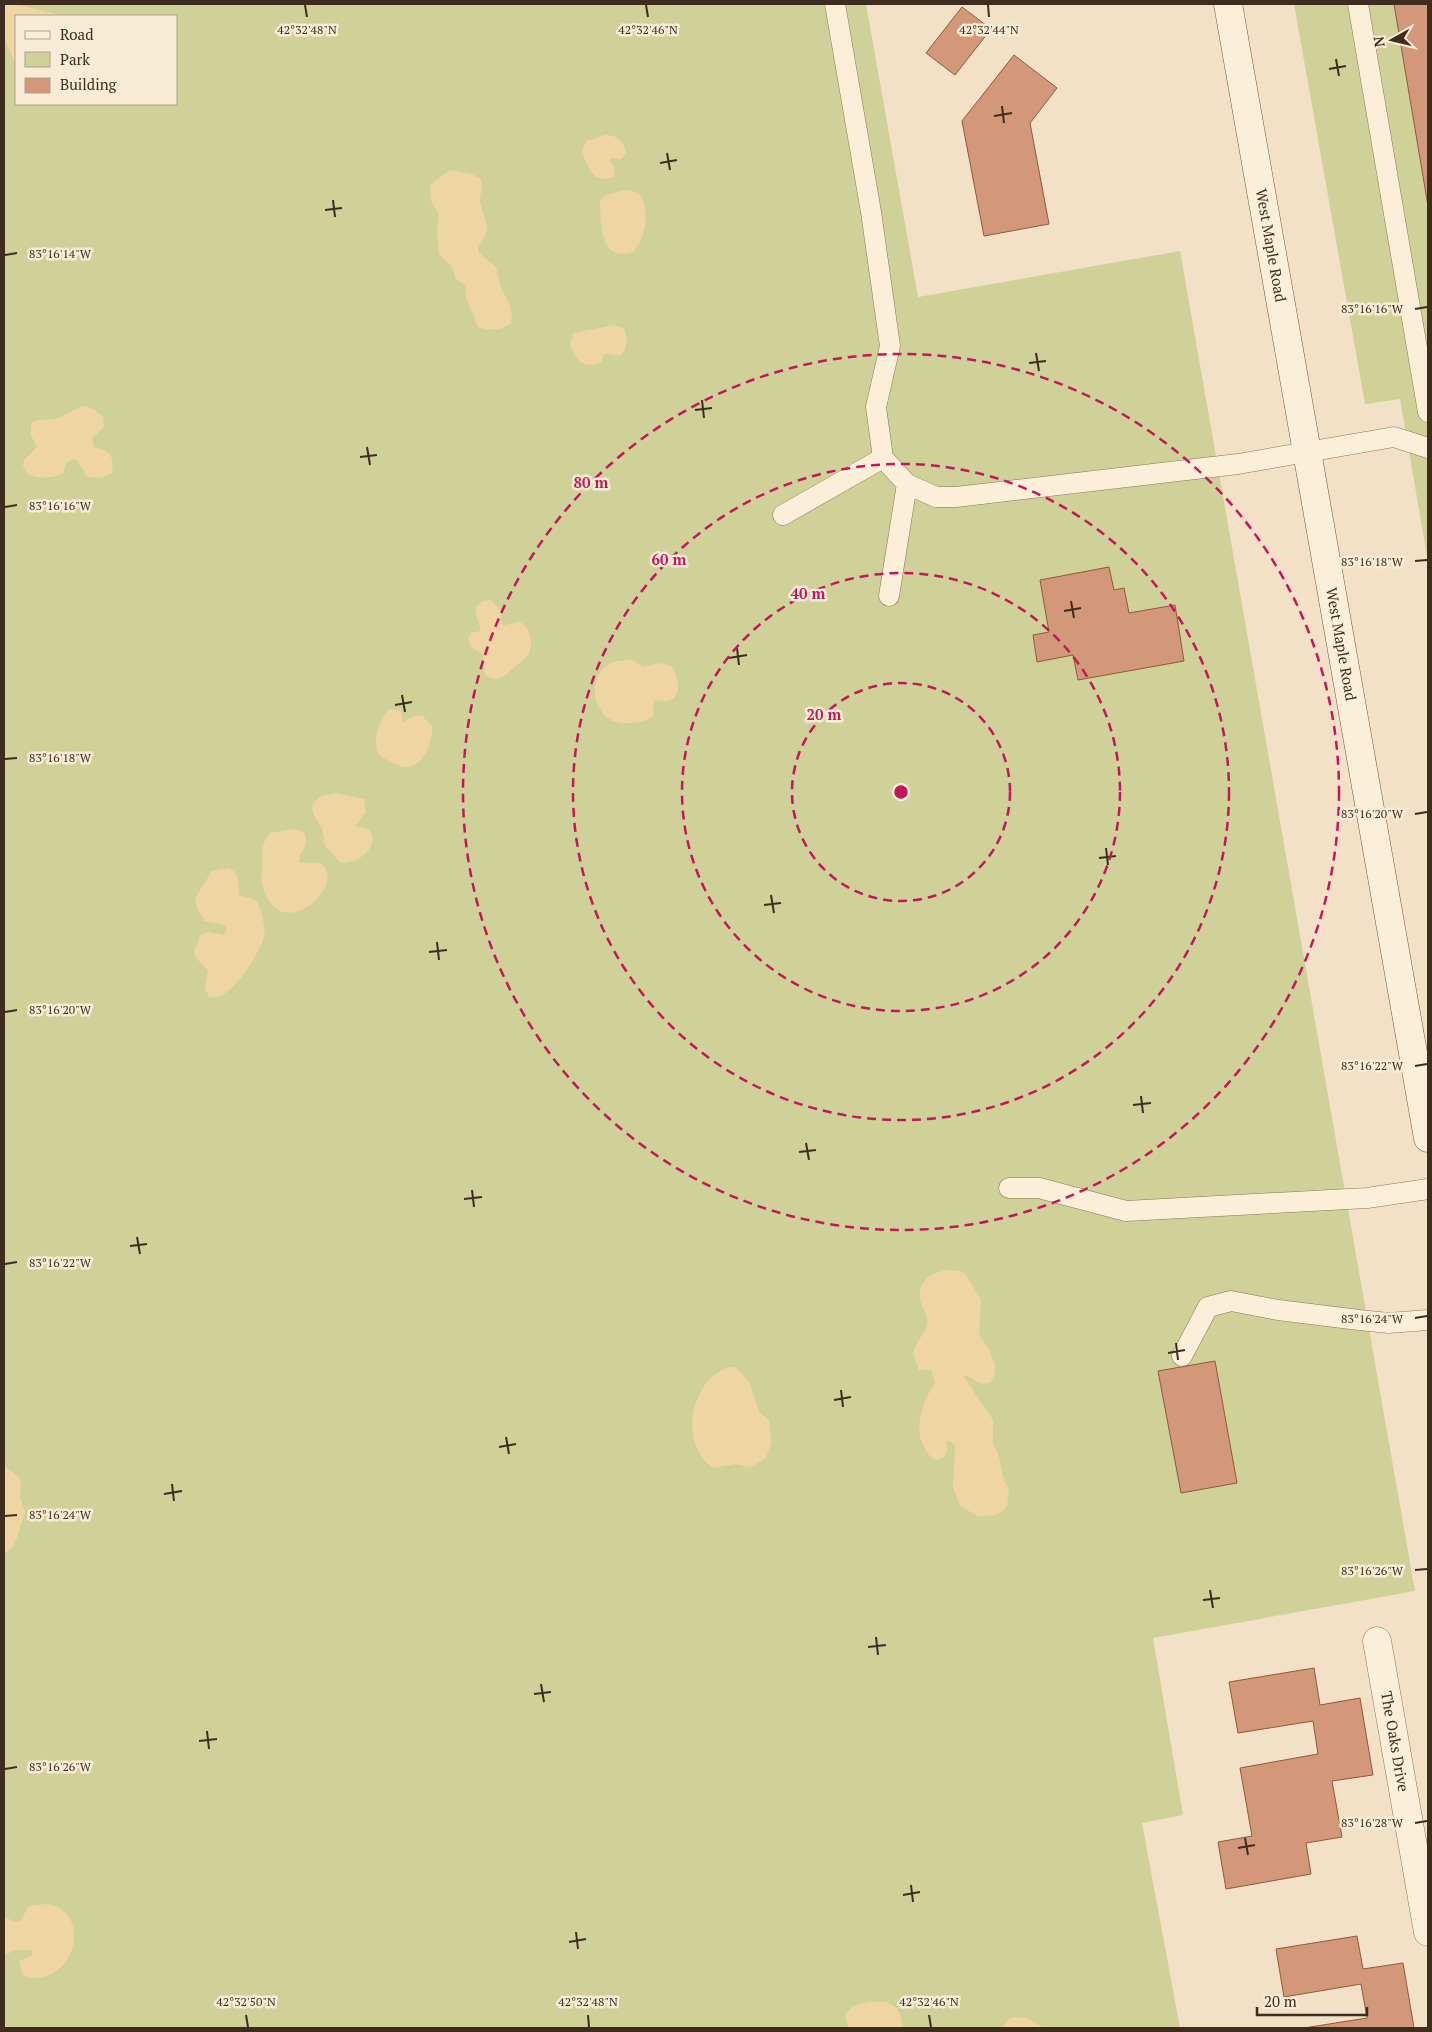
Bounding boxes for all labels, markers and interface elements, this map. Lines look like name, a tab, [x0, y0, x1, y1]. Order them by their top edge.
legend	[15, 15, 178, 105]
north arrow	[1367, 15, 1417, 65]
text: 42°32'48"N	[277, 22, 337, 37]
text: 42°32'46"N	[618, 22, 678, 37]
text: 42°32'44"N	[959, 22, 1019, 37]
text: Road	[60, 24, 93, 44]
text: N	[1368, 35, 1389, 48]
text: Park	[60, 49, 90, 69]
text: Building	[60, 74, 118, 94]
street label: West Maple Road	[1252, 187, 1291, 303]
text: 83°16'14"W	[29, 246, 92, 261]
text: 83°16'16"W	[1341, 301, 1404, 316]
text: 80 m	[574, 472, 609, 492]
text: 83°16'16"W	[29, 498, 92, 513]
text: 60 m	[652, 549, 687, 569]
text: 83°16'18"W	[1341, 554, 1404, 569]
text: 40 m	[791, 583, 826, 603]
street label: West Maple Road	[1322, 586, 1362, 702]
text: 20 m	[807, 704, 842, 724]
text: 83°16'18"W	[29, 750, 92, 765]
centre of rings	[892, 783, 910, 801]
text: 83°16'20"W	[1341, 806, 1404, 821]
text: 83°16'20"W	[29, 1002, 92, 1017]
text: 83°16'22"W	[1341, 1058, 1404, 1073]
text: 83°16'22"W	[29, 1255, 92, 1270]
text: 83°16'24"W	[1341, 1311, 1404, 1326]
text: 83°16'24"W	[29, 1507, 92, 1522]
text: 83°16'26"W	[1341, 1563, 1404, 1578]
street label: The Oaks Drive	[1377, 1689, 1414, 1793]
text: 83°16'26"W	[29, 1759, 92, 1774]
text: 83°16'28"W	[1341, 1815, 1404, 1830]
scale bar	[1257, 1984, 1367, 2016]
text: 20 m	[1264, 1991, 1297, 2011]
text: 42°32'50"N	[216, 1994, 276, 2009]
text: 42°32'48"N	[558, 1994, 618, 2009]
text: 42°32'46"N	[899, 1994, 959, 2009]

